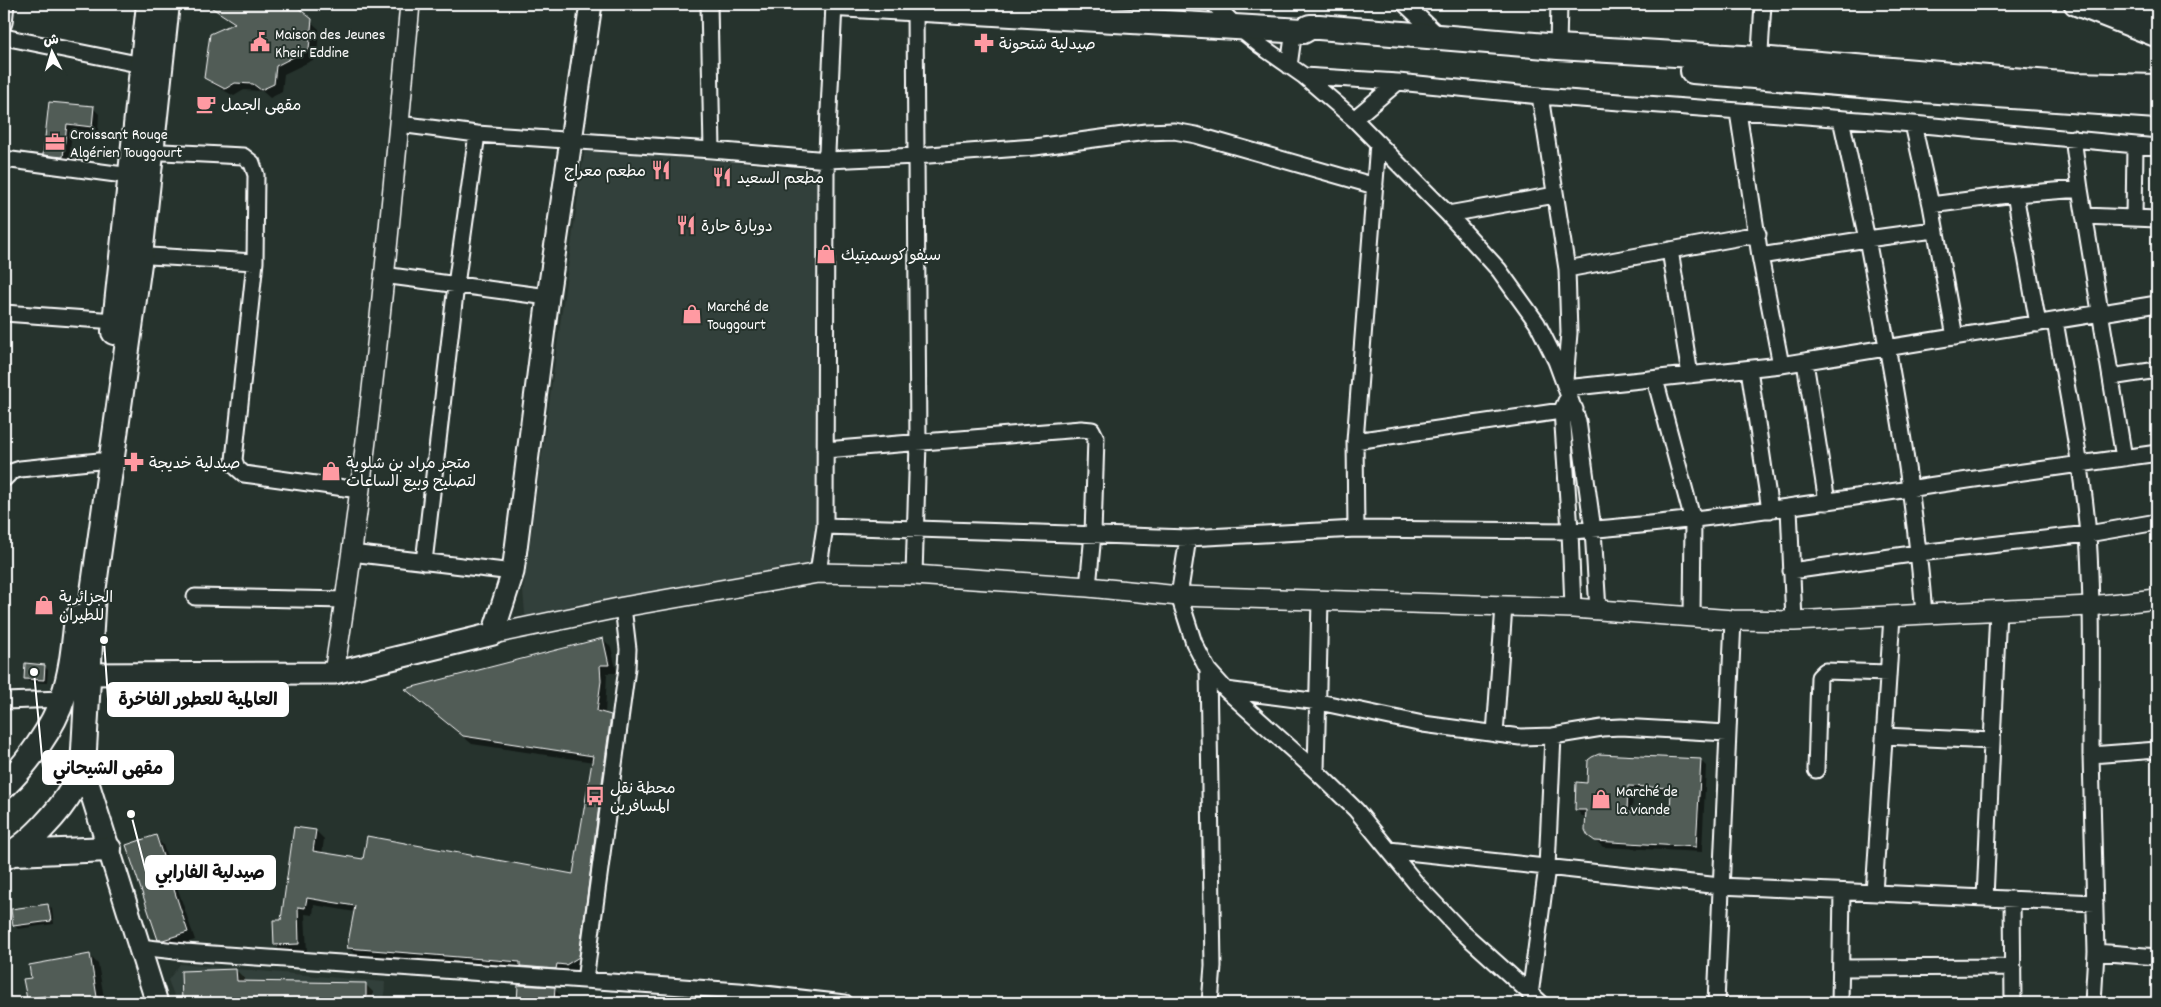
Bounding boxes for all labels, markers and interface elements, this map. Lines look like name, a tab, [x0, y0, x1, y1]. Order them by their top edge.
place label: Maison des Jeunes Kheir Eddine	[275, 24, 386, 65]
north arrow	[28, 28, 78, 78]
text: ش	[42, 30, 60, 52]
public building icon: Maison des Jeunes Kheir Eddine	[249, 31, 271, 53]
pharmacy icon: صيدلية شتحونة	[973, 32, 995, 54]
place label: صيدلية شتحونة	[999, 34, 1096, 57]
cafe icon: مقهى الجمل	[195, 93, 217, 115]
place label: مقهى الجمل	[221, 95, 301, 118]
place label: Croissant Rouge Algérien Touggourt	[70, 124, 182, 165]
office icon: Croissant Rouge Algérien Touggourt	[44, 131, 66, 153]
restaurant icon: مطعم معراج	[650, 159, 672, 181]
place label: مطعم معراج	[564, 161, 646, 184]
restaurant icon: مطعم السعيد	[711, 166, 733, 188]
place label: مطعم السعيد	[737, 168, 824, 191]
restaurant icon: دوبارة حارة	[675, 214, 697, 236]
place label: دوبارة حارة	[701, 216, 773, 239]
shop icon: سيفو كوسميتيك	[815, 243, 837, 265]
place label: سيفو كوسميتيك	[841, 245, 941, 268]
place label: Marché de Touggourt	[707, 296, 769, 337]
shop icon: Marché de Touggourt	[681, 303, 703, 325]
pharmacy icon: صيدلية خديجة	[123, 451, 145, 473]
place label: صيدلية خديجة	[149, 453, 240, 476]
place label: متجر مراد بن شلوية لتصليح وبيع الساعات	[346, 453, 476, 494]
shop icon: متجر مراد بن شلوية لتصليح وبيع الساعات	[320, 460, 342, 482]
place label: الجزائرية للطيران	[59, 587, 113, 628]
shop icon: الجزائرية للطيران	[33, 594, 55, 616]
callout: العالمية للعطور الفاخرة	[108, 683, 288, 716]
text: العالمية للعطور الفاخرة	[118, 689, 278, 714]
callout: مقهى الشيحاني	[43, 751, 173, 784]
text: مقهى الشيحاني	[53, 758, 163, 784]
place label: محطة نقل المسافرين	[610, 778, 676, 819]
place label: Marché de la viande	[1616, 781, 1678, 822]
bus stop icon: محطة نقل المسافرين	[584, 785, 606, 807]
shop icon: Marché de la viande	[1590, 788, 1612, 810]
callout: صيدلية الفارابي	[146, 856, 275, 889]
text: صيدلية الفارابي	[155, 862, 265, 888]

